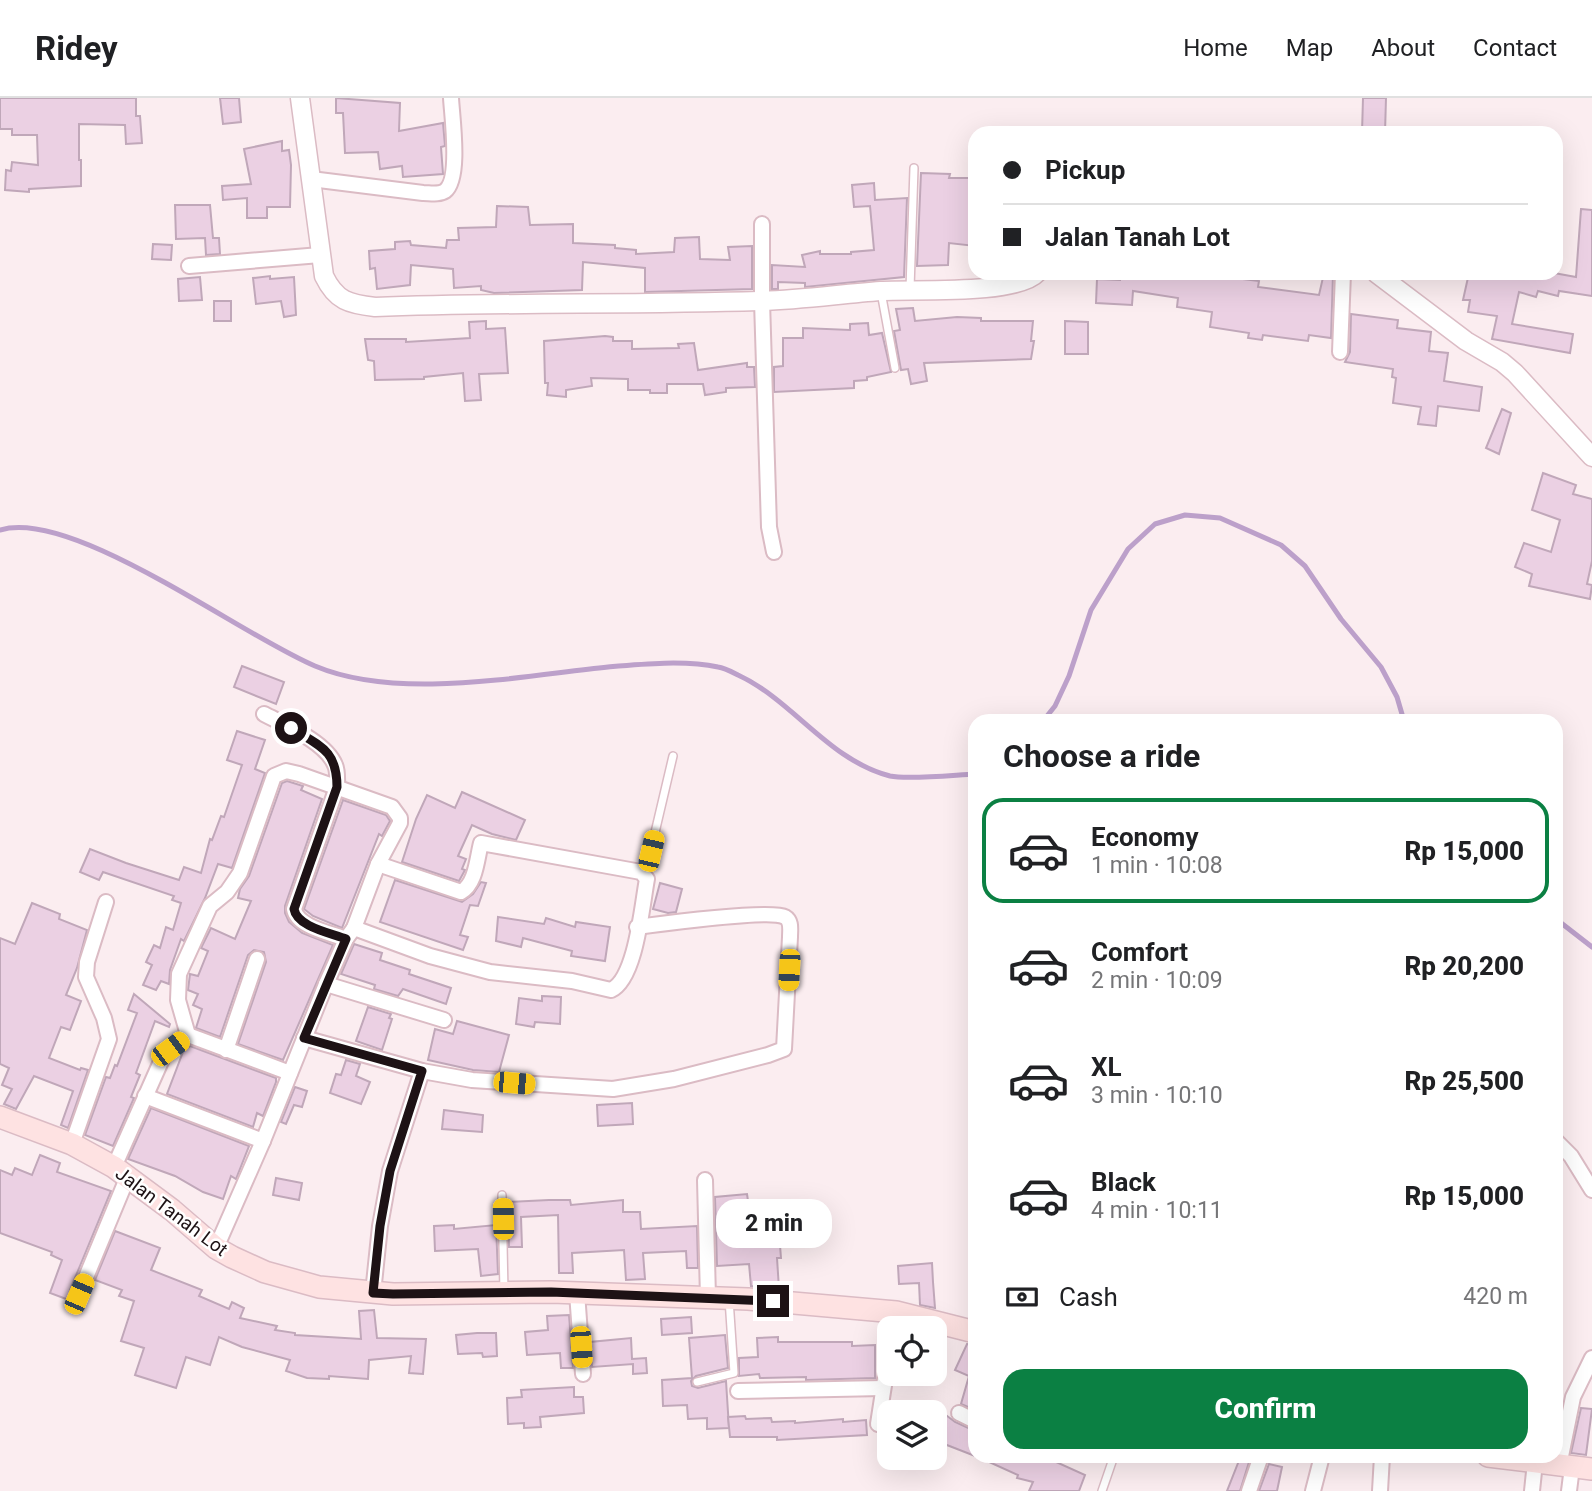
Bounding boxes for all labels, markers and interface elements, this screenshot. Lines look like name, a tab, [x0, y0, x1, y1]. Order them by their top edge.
text: Ridey	[35, 29, 118, 68]
text: Home	[1183, 34, 1248, 62]
text: Map	[1286, 34, 1333, 62]
text: About	[1371, 34, 1435, 62]
text: Contact	[1473, 34, 1557, 62]
text: Pickup	[1045, 155, 1125, 185]
text: Jalan Tanah Lot	[1045, 222, 1230, 252]
route start	[275, 712, 307, 744]
text: Choose a ride	[1003, 737, 1200, 775]
icon: car	[1007, 819, 1070, 882]
text: Economy	[1091, 822, 1198, 852]
car	[637, 828, 666, 874]
text: Rp 15,000	[1404, 836, 1524, 866]
text: 1 min · 10:08	[1091, 852, 1223, 879]
icon: car	[1007, 934, 1070, 997]
text: Comfort	[1091, 937, 1188, 967]
car	[778, 948, 801, 992]
text: Rp 20,200	[1404, 951, 1524, 981]
text: 2 min · 10:09	[1091, 967, 1223, 994]
car	[147, 1028, 194, 1070]
icon: car	[1007, 1049, 1070, 1112]
text: XL	[1091, 1052, 1122, 1082]
text: Rp 25,500	[1404, 1066, 1524, 1096]
car	[493, 1071, 536, 1095]
text: 3 min · 10:10	[1091, 1082, 1223, 1109]
street label: Jalan Tanah Lot	[111, 1162, 232, 1261]
icon: car	[1007, 1164, 1070, 1227]
text: Black	[1091, 1167, 1156, 1197]
text: Rp 15,000	[1404, 1181, 1524, 1211]
text: 4 min · 10:11	[1091, 1197, 1223, 1224]
car	[493, 1198, 514, 1240]
callout: 2 min	[715, 1200, 831, 1248]
text: 2 min	[745, 1210, 803, 1237]
car	[62, 1271, 97, 1317]
icon: cash	[1003, 1278, 1041, 1316]
text: Cash	[1059, 1282, 1118, 1312]
text: 420 m	[1463, 1283, 1528, 1310]
route end	[757, 1285, 789, 1317]
map controls	[877, 1316, 947, 1470]
button: locate	[877, 1316, 947, 1386]
car	[570, 1325, 593, 1369]
button: Confirm	[1003, 1369, 1528, 1449]
button: layers	[877, 1400, 947, 1470]

